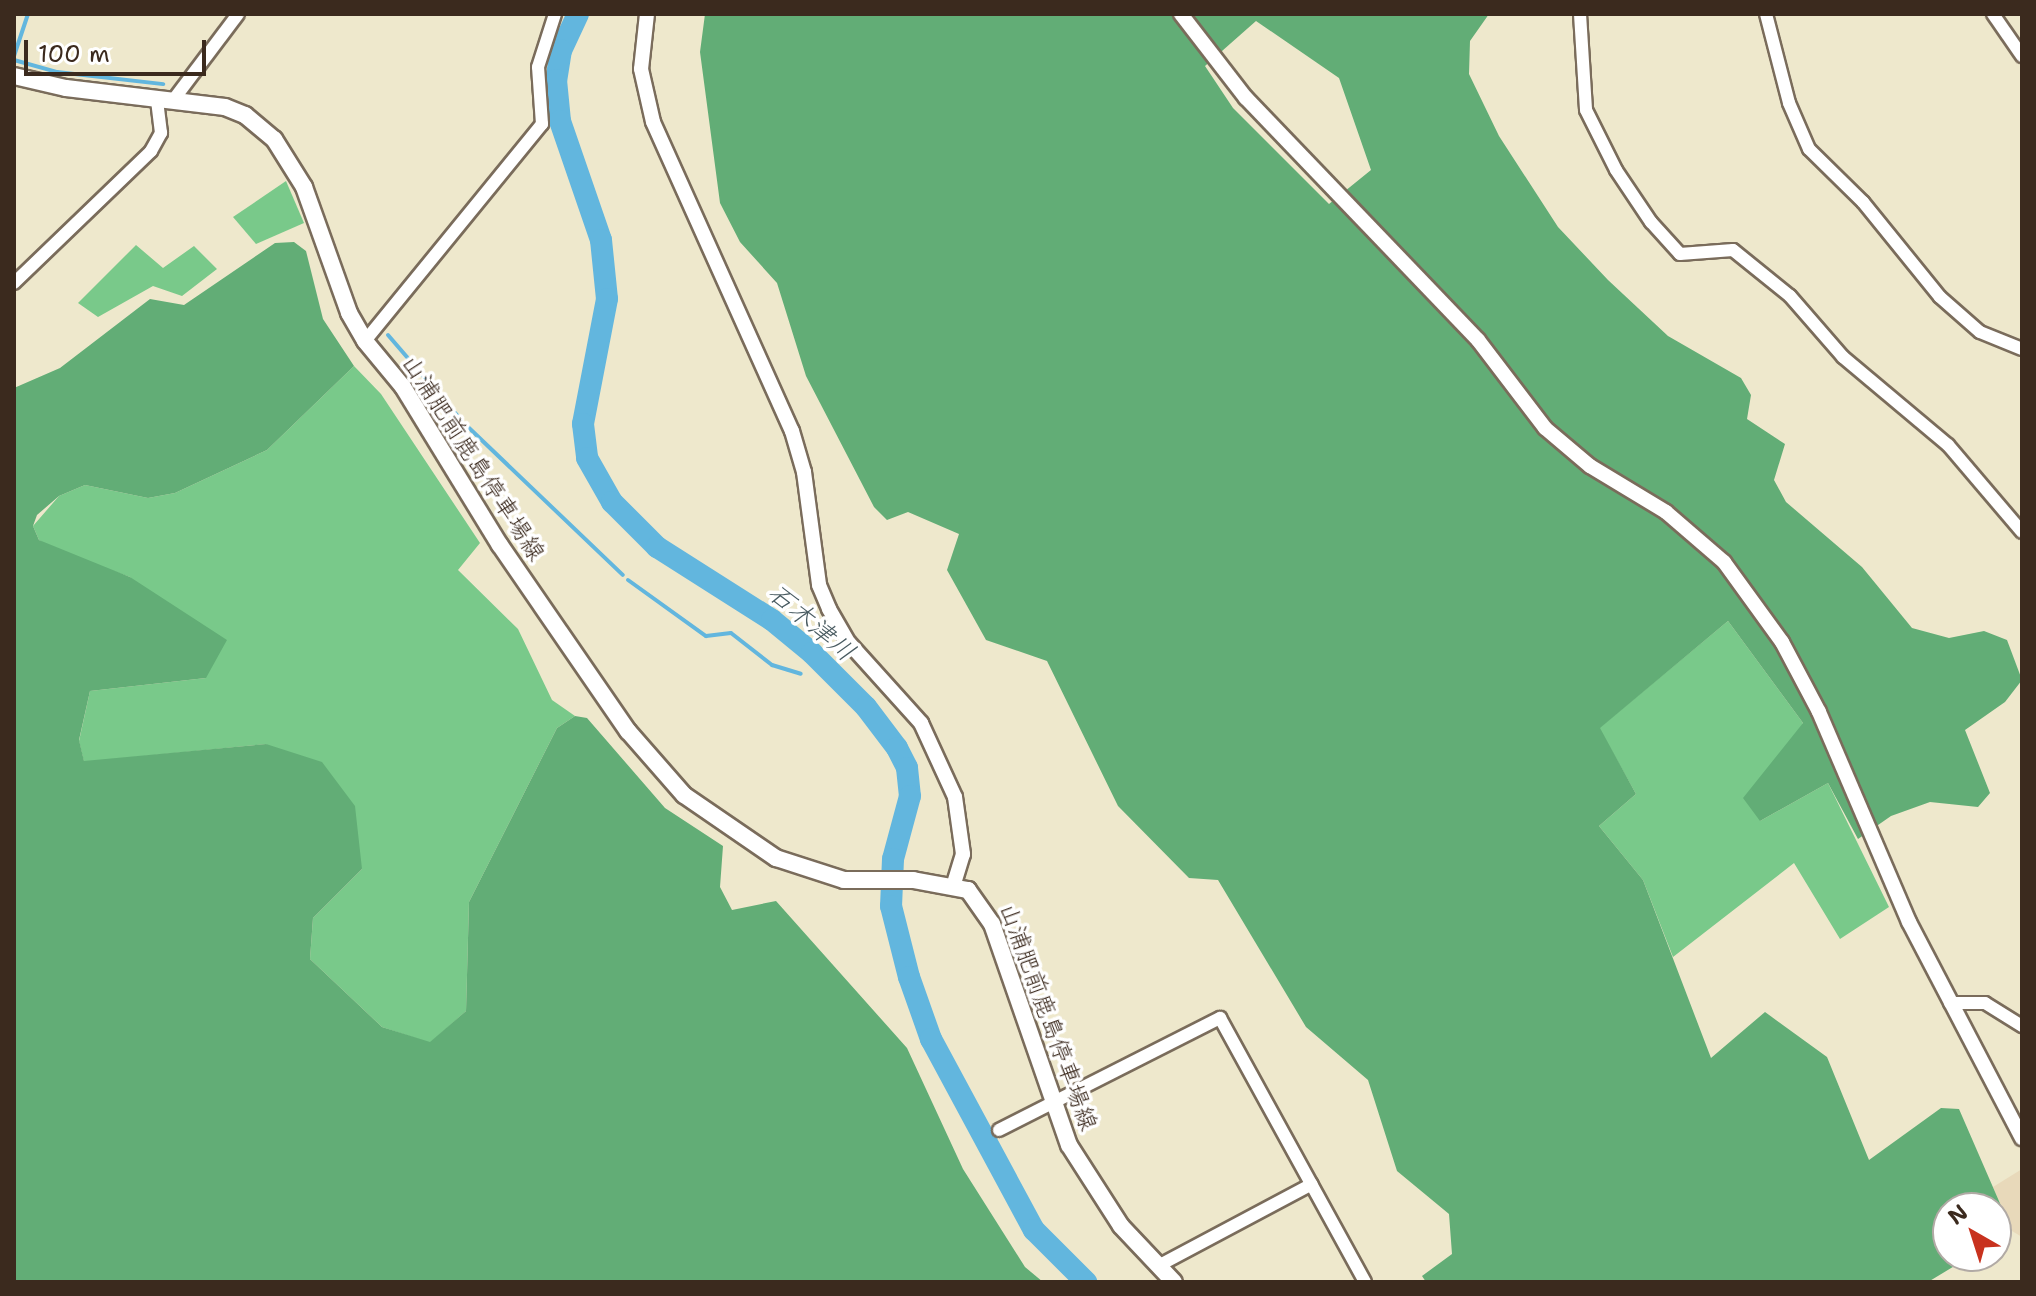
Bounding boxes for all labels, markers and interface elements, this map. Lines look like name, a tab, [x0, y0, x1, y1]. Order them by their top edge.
scale bar	[28, 24, 210, 74]
text: 100 m	[38, 38, 110, 70]
street label: 山浦肥前鹿島停車場線	[396, 350, 550, 566]
water label: 石木津川	[762, 577, 862, 667]
street label: 山浦肥前鹿島停車場線	[993, 899, 1103, 1135]
north arrow	[1932, 1192, 2012, 1272]
text: N	[1942, 1198, 1974, 1231]

